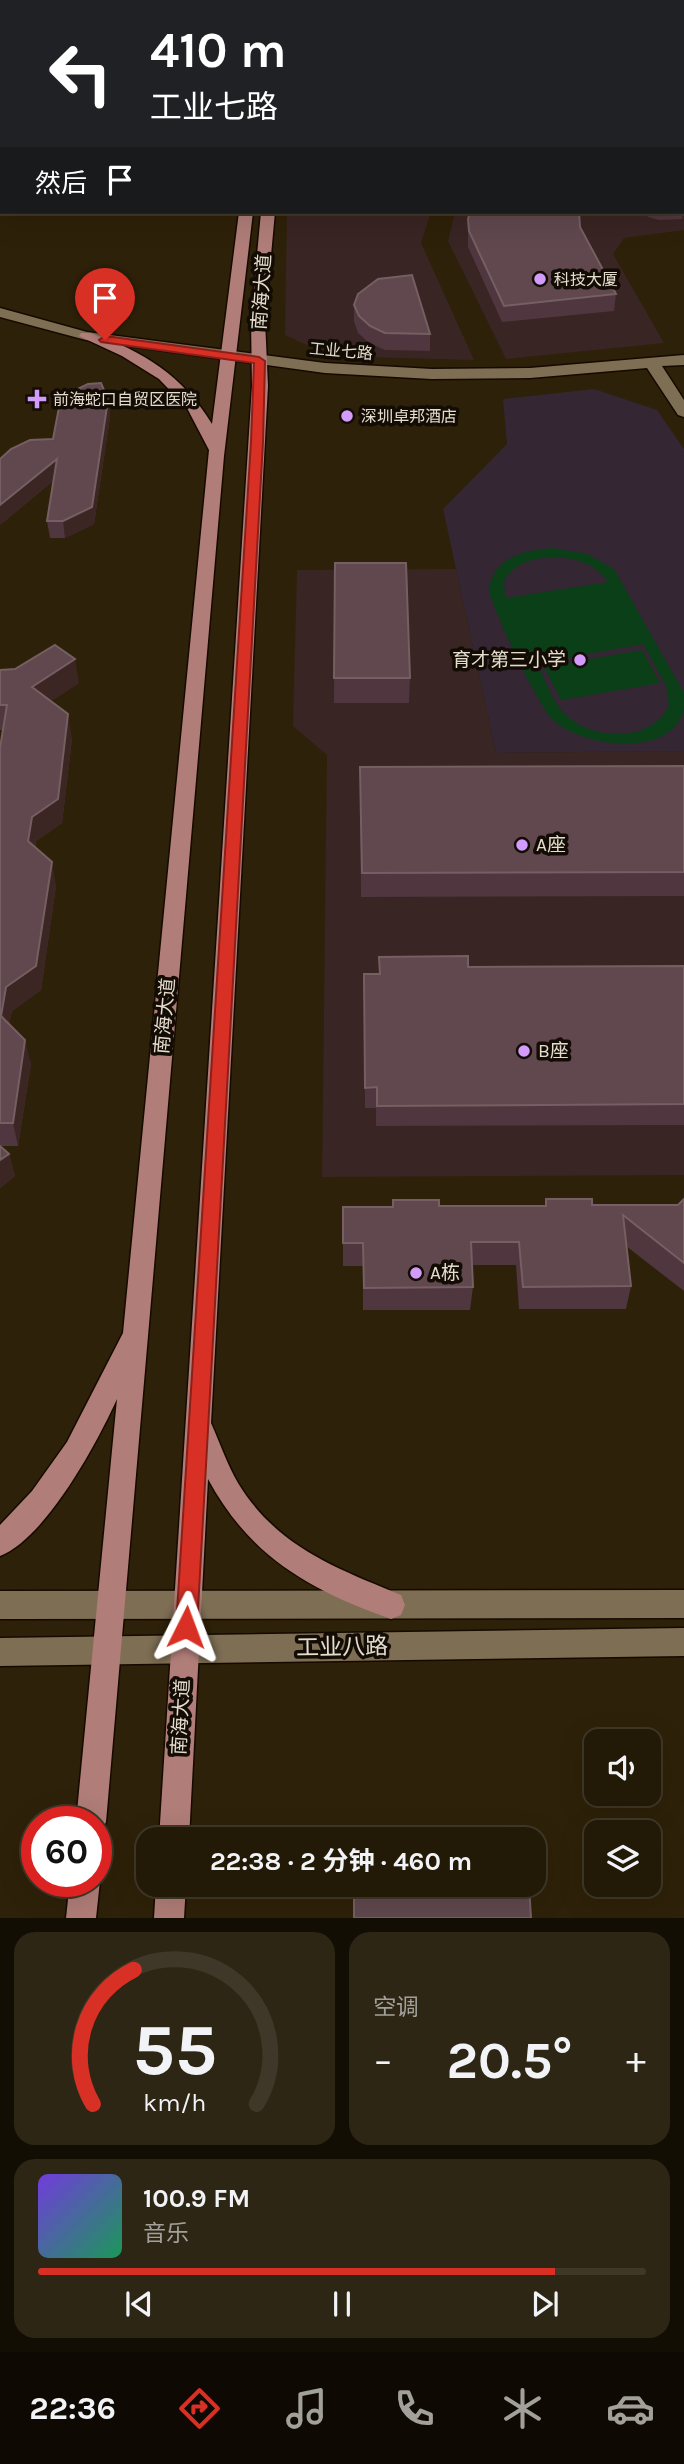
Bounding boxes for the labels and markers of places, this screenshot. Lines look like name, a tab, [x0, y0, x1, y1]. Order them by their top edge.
pin	[75, 268, 135, 340]
place label: 科技大厦	[554, 270, 618, 289]
marker: 科技大厦	[532, 271, 548, 287]
marker: 前海蛇口自贸区医院	[27, 389, 47, 409]
place label: 前海蛇口自贸区医院	[53, 390, 197, 409]
place label: 深圳卓邦酒店	[361, 407, 457, 426]
marker: 深圳卓邦酒店	[339, 408, 355, 424]
place label: 育才第三小学	[452, 649, 566, 671]
marker: 育才第三小学	[572, 652, 588, 668]
place label: A座	[536, 834, 566, 856]
marker: A座	[514, 837, 530, 853]
place label: B座	[538, 1040, 569, 1062]
marker: B座	[516, 1043, 532, 1059]
place label: A栋	[430, 1262, 460, 1284]
marker: A栋	[408, 1265, 424, 1281]

